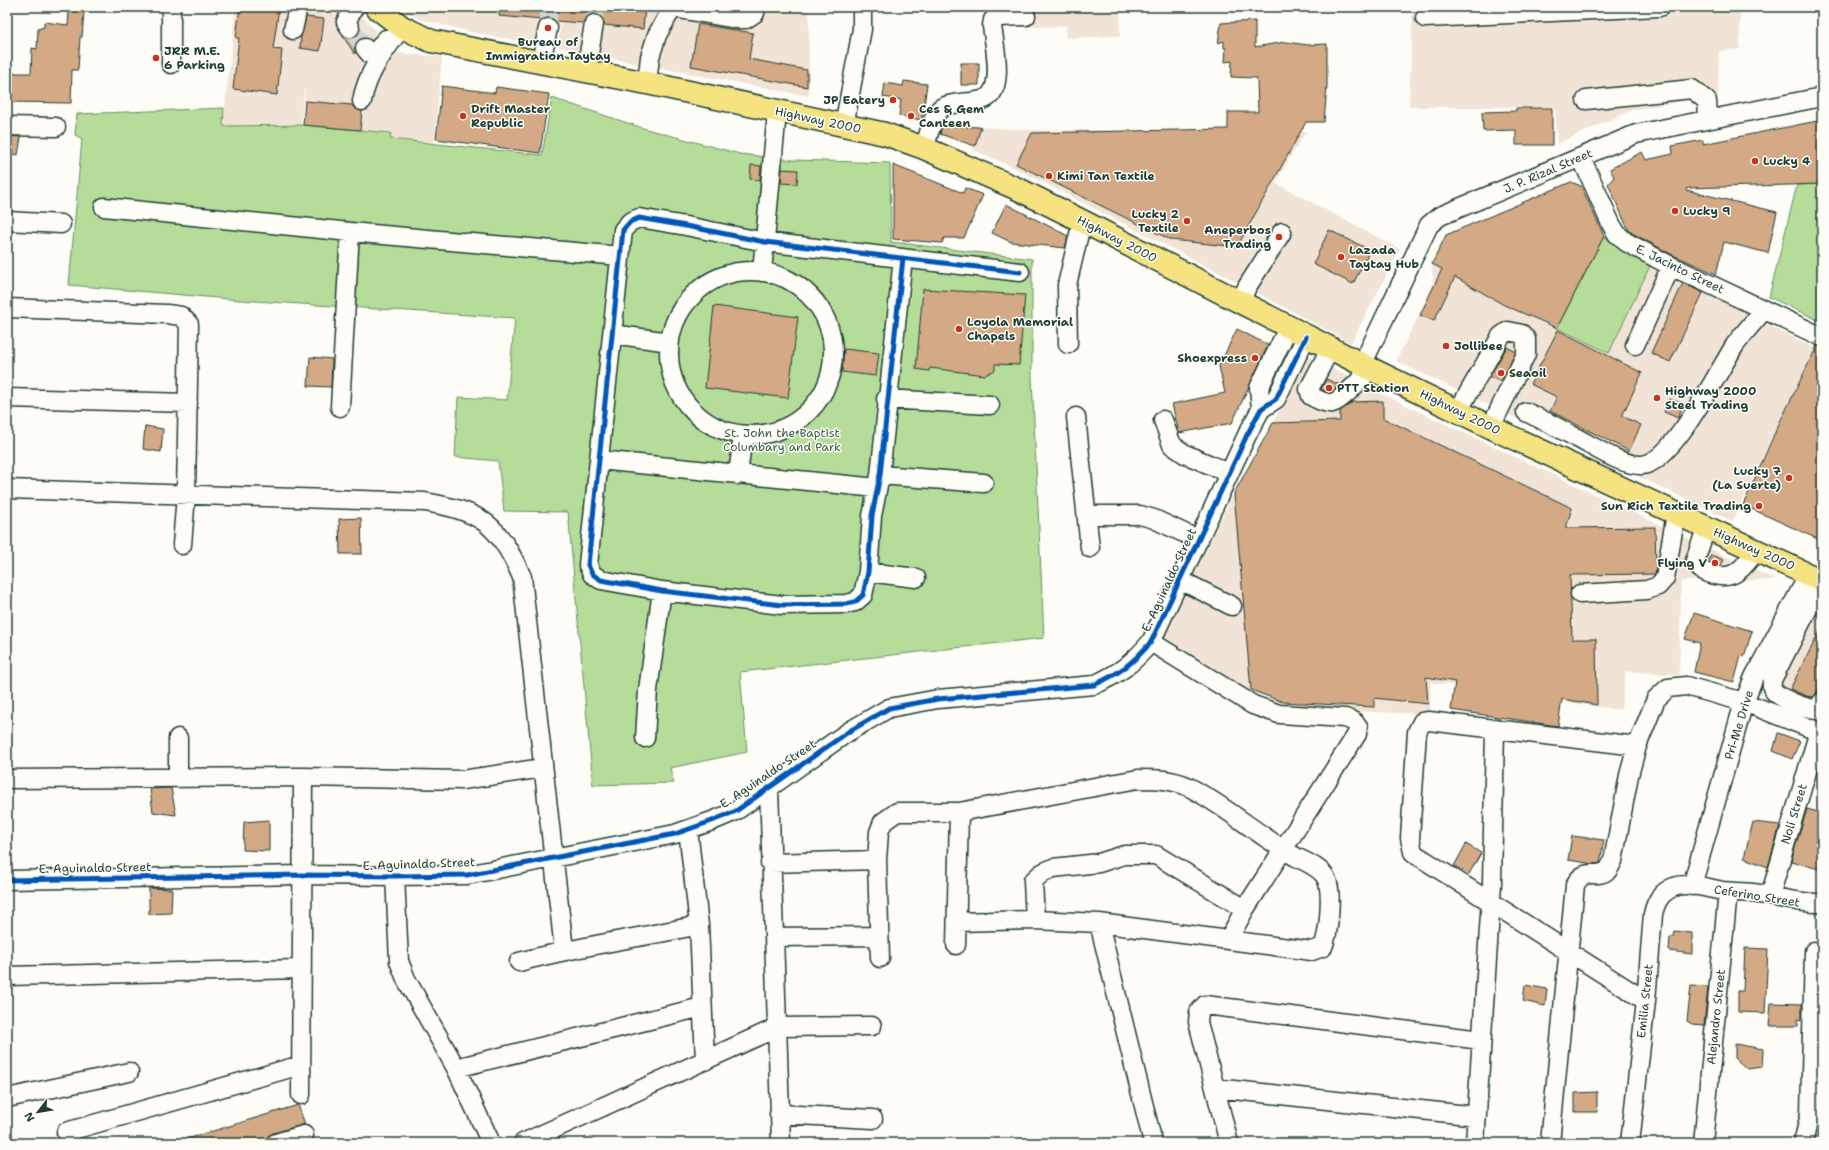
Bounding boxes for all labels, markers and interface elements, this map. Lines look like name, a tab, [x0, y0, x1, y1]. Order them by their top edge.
marker: Bureau of Immigration Taytay	[543, 23, 553, 33]
place label: Bureau of Immigration Taytay	[485, 34, 611, 64]
place label: JRR M.E. 6 Parking	[164, 43, 225, 73]
marker: JRR M.E. 6 Parking	[151, 53, 161, 63]
place label: JP Eatery	[823, 92, 885, 108]
marker: JP Eatery	[888, 95, 898, 105]
place label: Drift Master Republic	[471, 101, 551, 131]
place label: Ces & Gem Canteen	[919, 101, 984, 131]
street label: Highway 2000	[773, 103, 863, 137]
marker: Drift Master Republic	[458, 111, 468, 121]
marker: Ces & Gem Canteen	[906, 111, 916, 121]
street label: J. P. Rizal Street	[1501, 145, 1595, 197]
place label: Lucky 4	[1763, 153, 1811, 169]
marker: Lucky 4	[1750, 156, 1760, 166]
place label: Kimi Tan Textile	[1057, 168, 1155, 184]
marker: Kimi Tan Textile	[1044, 171, 1054, 181]
place label: Lucky 9	[1683, 203, 1730, 219]
place label: Lucky 2 Textile	[1132, 206, 1180, 236]
marker: Lucky 9	[1670, 206, 1680, 216]
street label: Highway 2000	[1074, 212, 1160, 266]
marker: Lucky 2 Textile	[1182, 216, 1192, 226]
place label: Aneperbos Trading	[1204, 222, 1271, 252]
marker: Aneperbos Trading	[1274, 232, 1284, 242]
street label: E. Jacinto Street	[1633, 241, 1727, 297]
place label: Lazada Taytay Hub	[1349, 242, 1419, 272]
marker: Lazada Taytay Hub	[1336, 252, 1346, 262]
place label: Loyola Memorial Chapels	[967, 314, 1073, 344]
marker: Loyola Memorial Chapels	[954, 324, 964, 334]
place label: Jollibee	[1454, 338, 1503, 354]
marker: Jollibee	[1441, 341, 1451, 351]
place label: Shoexpress	[1177, 350, 1247, 366]
marker: Shoexpress	[1250, 353, 1260, 363]
place label: Seaoil	[1509, 365, 1547, 381]
marker: Seaoil	[1496, 368, 1506, 378]
place label: PTT Station	[1337, 380, 1409, 396]
marker: PTT Station	[1324, 383, 1334, 393]
place label: Highway 2000 Steel Trading	[1665, 383, 1756, 413]
street label: Highway 2000	[1417, 386, 1503, 438]
marker: Highway 2000 Steel Trading	[1652, 393, 1662, 403]
park label: St. John the Baptist Columbary and Park	[723, 425, 841, 455]
place label: Lucky 7 (La Suerte)	[1712, 463, 1782, 493]
marker: Lucky 7 (La Suerte)	[1784, 473, 1794, 483]
place label: Sun Rich Textile Trading	[1601, 498, 1751, 514]
marker: Sun Rich Textile Trading	[1754, 501, 1764, 511]
street label: Highway 2000	[1711, 524, 1797, 574]
street label: E. Aguinaldo Street	[1138, 526, 1200, 634]
place label: Flying V	[1657, 555, 1708, 571]
marker: Flying V	[1710, 558, 1720, 568]
street label: Pri-Me Drive	[1721, 688, 1757, 762]
street label: E. Aguinaldo Street	[717, 736, 819, 812]
street label: Noli Street	[1777, 782, 1811, 846]
street label: E. Aguinaldo Street	[362, 854, 476, 874]
street label: E. Aguinaldo Street	[38, 859, 152, 877]
street label: Ceferino Street	[1713, 881, 1801, 911]
street label: Emilia Street	[1633, 963, 1657, 1039]
street label: Alejandro Street	[1703, 968, 1729, 1066]
north arrow	[18, 1092, 58, 1132]
text: N	[21, 1109, 39, 1124]

